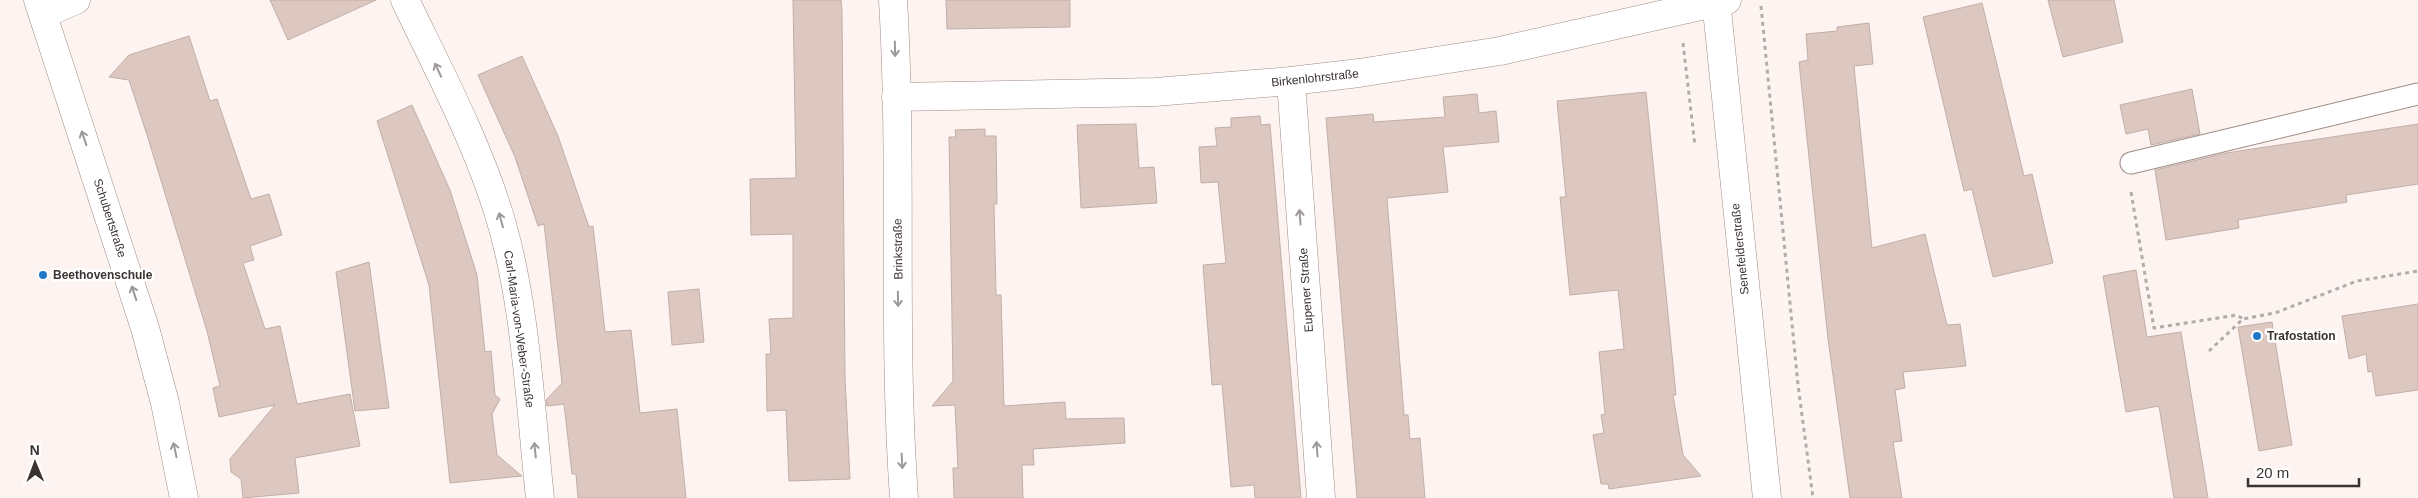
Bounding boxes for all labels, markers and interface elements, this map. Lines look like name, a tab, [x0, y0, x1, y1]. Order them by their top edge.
one-way arrow	[890, 40, 900, 56]
one-way arrow	[433, 63, 442, 78]
street label: Birkenlohrstraße	[1270, 66, 1360, 90]
one-way arrow	[78, 131, 88, 147]
street label: Schubertstraße	[91, 177, 129, 259]
street label: Senefelderstraße	[1728, 202, 1752, 296]
one-way arrow	[1296, 210, 1305, 226]
one-way arrow	[495, 212, 505, 228]
street label: Brinkstraße	[890, 218, 906, 280]
street label: Eupener Straße	[1296, 247, 1316, 333]
street label: Carl-Maria-von-Weber-Straße	[501, 250, 537, 409]
place label: Beethovenschule	[53, 268, 153, 282]
marker: Beethovenschule	[37, 269, 49, 281]
one-way arrow	[129, 286, 138, 301]
one-way arrow	[893, 290, 903, 306]
place label: Trafostation	[2267, 329, 2336, 343]
marker: Trafostation	[2251, 330, 2263, 342]
north arrow	[10, 438, 60, 488]
text: N	[30, 442, 40, 458]
one-way arrow	[530, 442, 540, 458]
one-way arrow	[1313, 442, 1322, 458]
one-way arrow	[169, 443, 179, 459]
one-way arrow	[897, 453, 906, 469]
scale bar	[2248, 456, 2359, 488]
text: 20 m	[2256, 464, 2289, 481]

